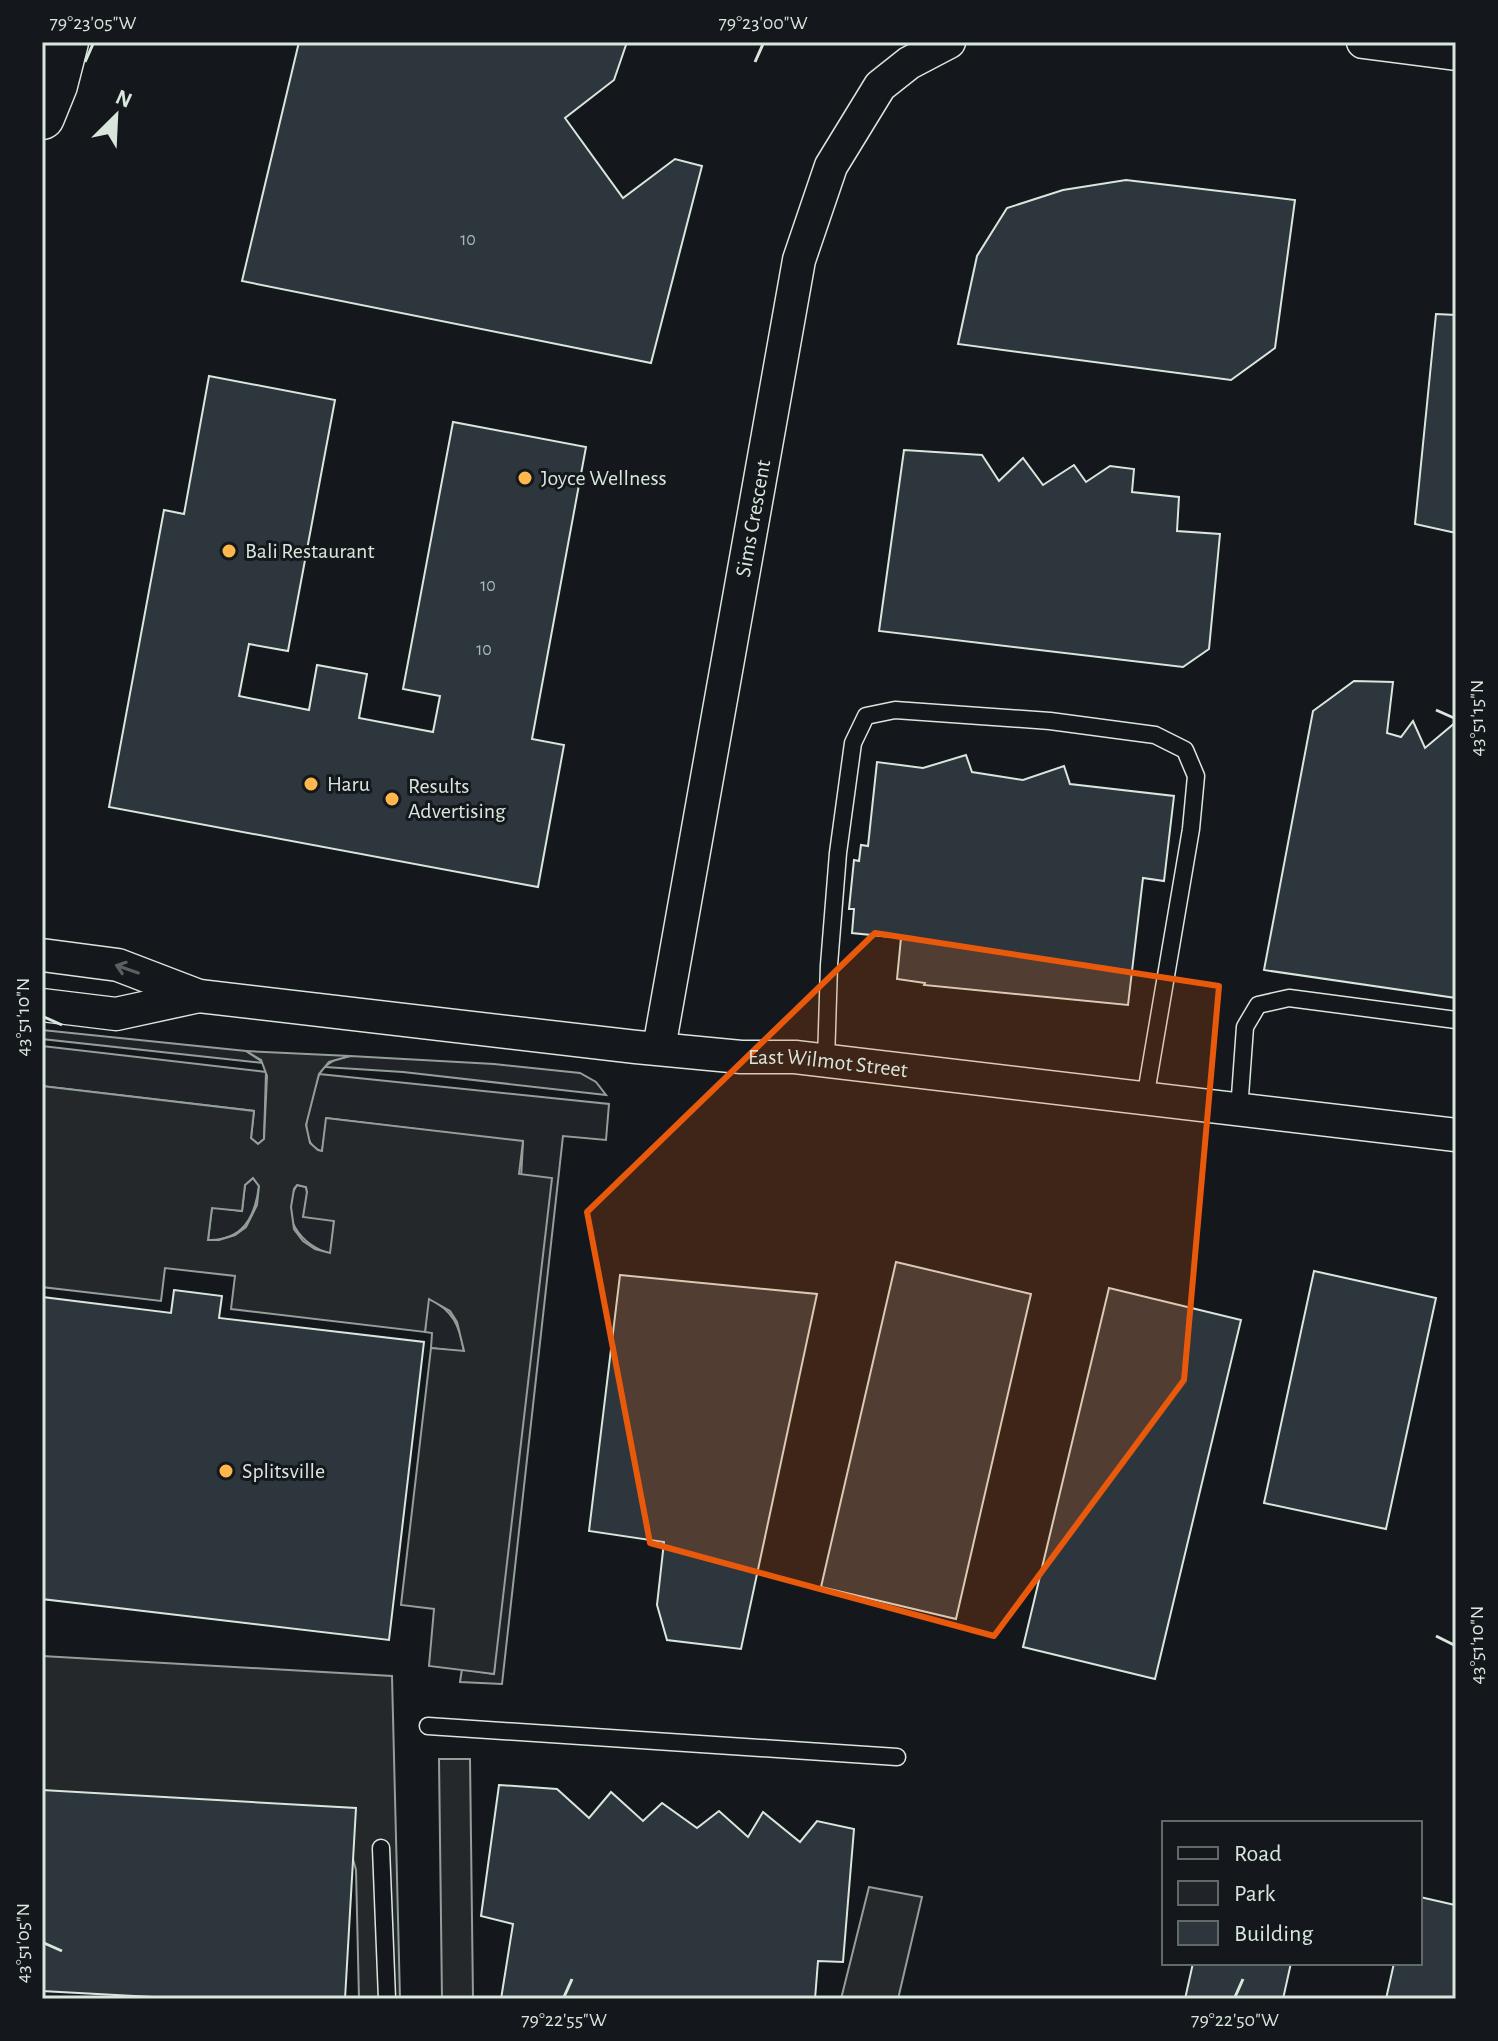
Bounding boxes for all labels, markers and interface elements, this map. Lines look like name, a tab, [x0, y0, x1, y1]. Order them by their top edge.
text: 79°23'05"W	[50, 13, 137, 33]
text: 79°23'00"W	[718, 13, 808, 33]
north arrow	[76, 76, 156, 156]
text: N	[112, 85, 135, 112]
house number: 10	[460, 231, 476, 249]
street label: Sims Crescent	[732, 458, 774, 579]
place label: Joyce Wellness	[541, 467, 667, 489]
marker: Joyce Wellness	[516, 469, 534, 487]
place label: Bali Restaurant	[245, 540, 374, 562]
marker: Bali Restaurant	[220, 542, 238, 560]
house number: 10	[480, 577, 496, 595]
house number: 10	[476, 641, 492, 659]
text: 43°51'15"N	[1467, 680, 1487, 756]
place label: Haru	[327, 773, 370, 795]
marker: Haru	[302, 775, 320, 793]
place label: Results Advertising	[408, 775, 506, 822]
marker: Results Advertising	[383, 790, 401, 808]
one-way arrow	[114, 960, 139, 975]
text: 43°51'10"N	[13, 978, 33, 1056]
street label: East Wilmot Street	[748, 1045, 909, 1081]
place label: Splitsville	[242, 1460, 325, 1482]
marker: Splitsville	[217, 1462, 235, 1480]
text: 43°51'10"N	[1467, 1606, 1487, 1684]
legend	[1162, 1821, 1422, 1965]
text: Road	[1234, 1842, 1282, 1866]
text: Park	[1234, 1882, 1275, 1906]
text: 43°51'05"N	[13, 1903, 33, 1983]
text: Building	[1234, 1922, 1313, 1946]
text: 79°22'55"W	[521, 2010, 607, 2030]
text: 79°22'50"W	[1191, 2010, 1279, 2030]

